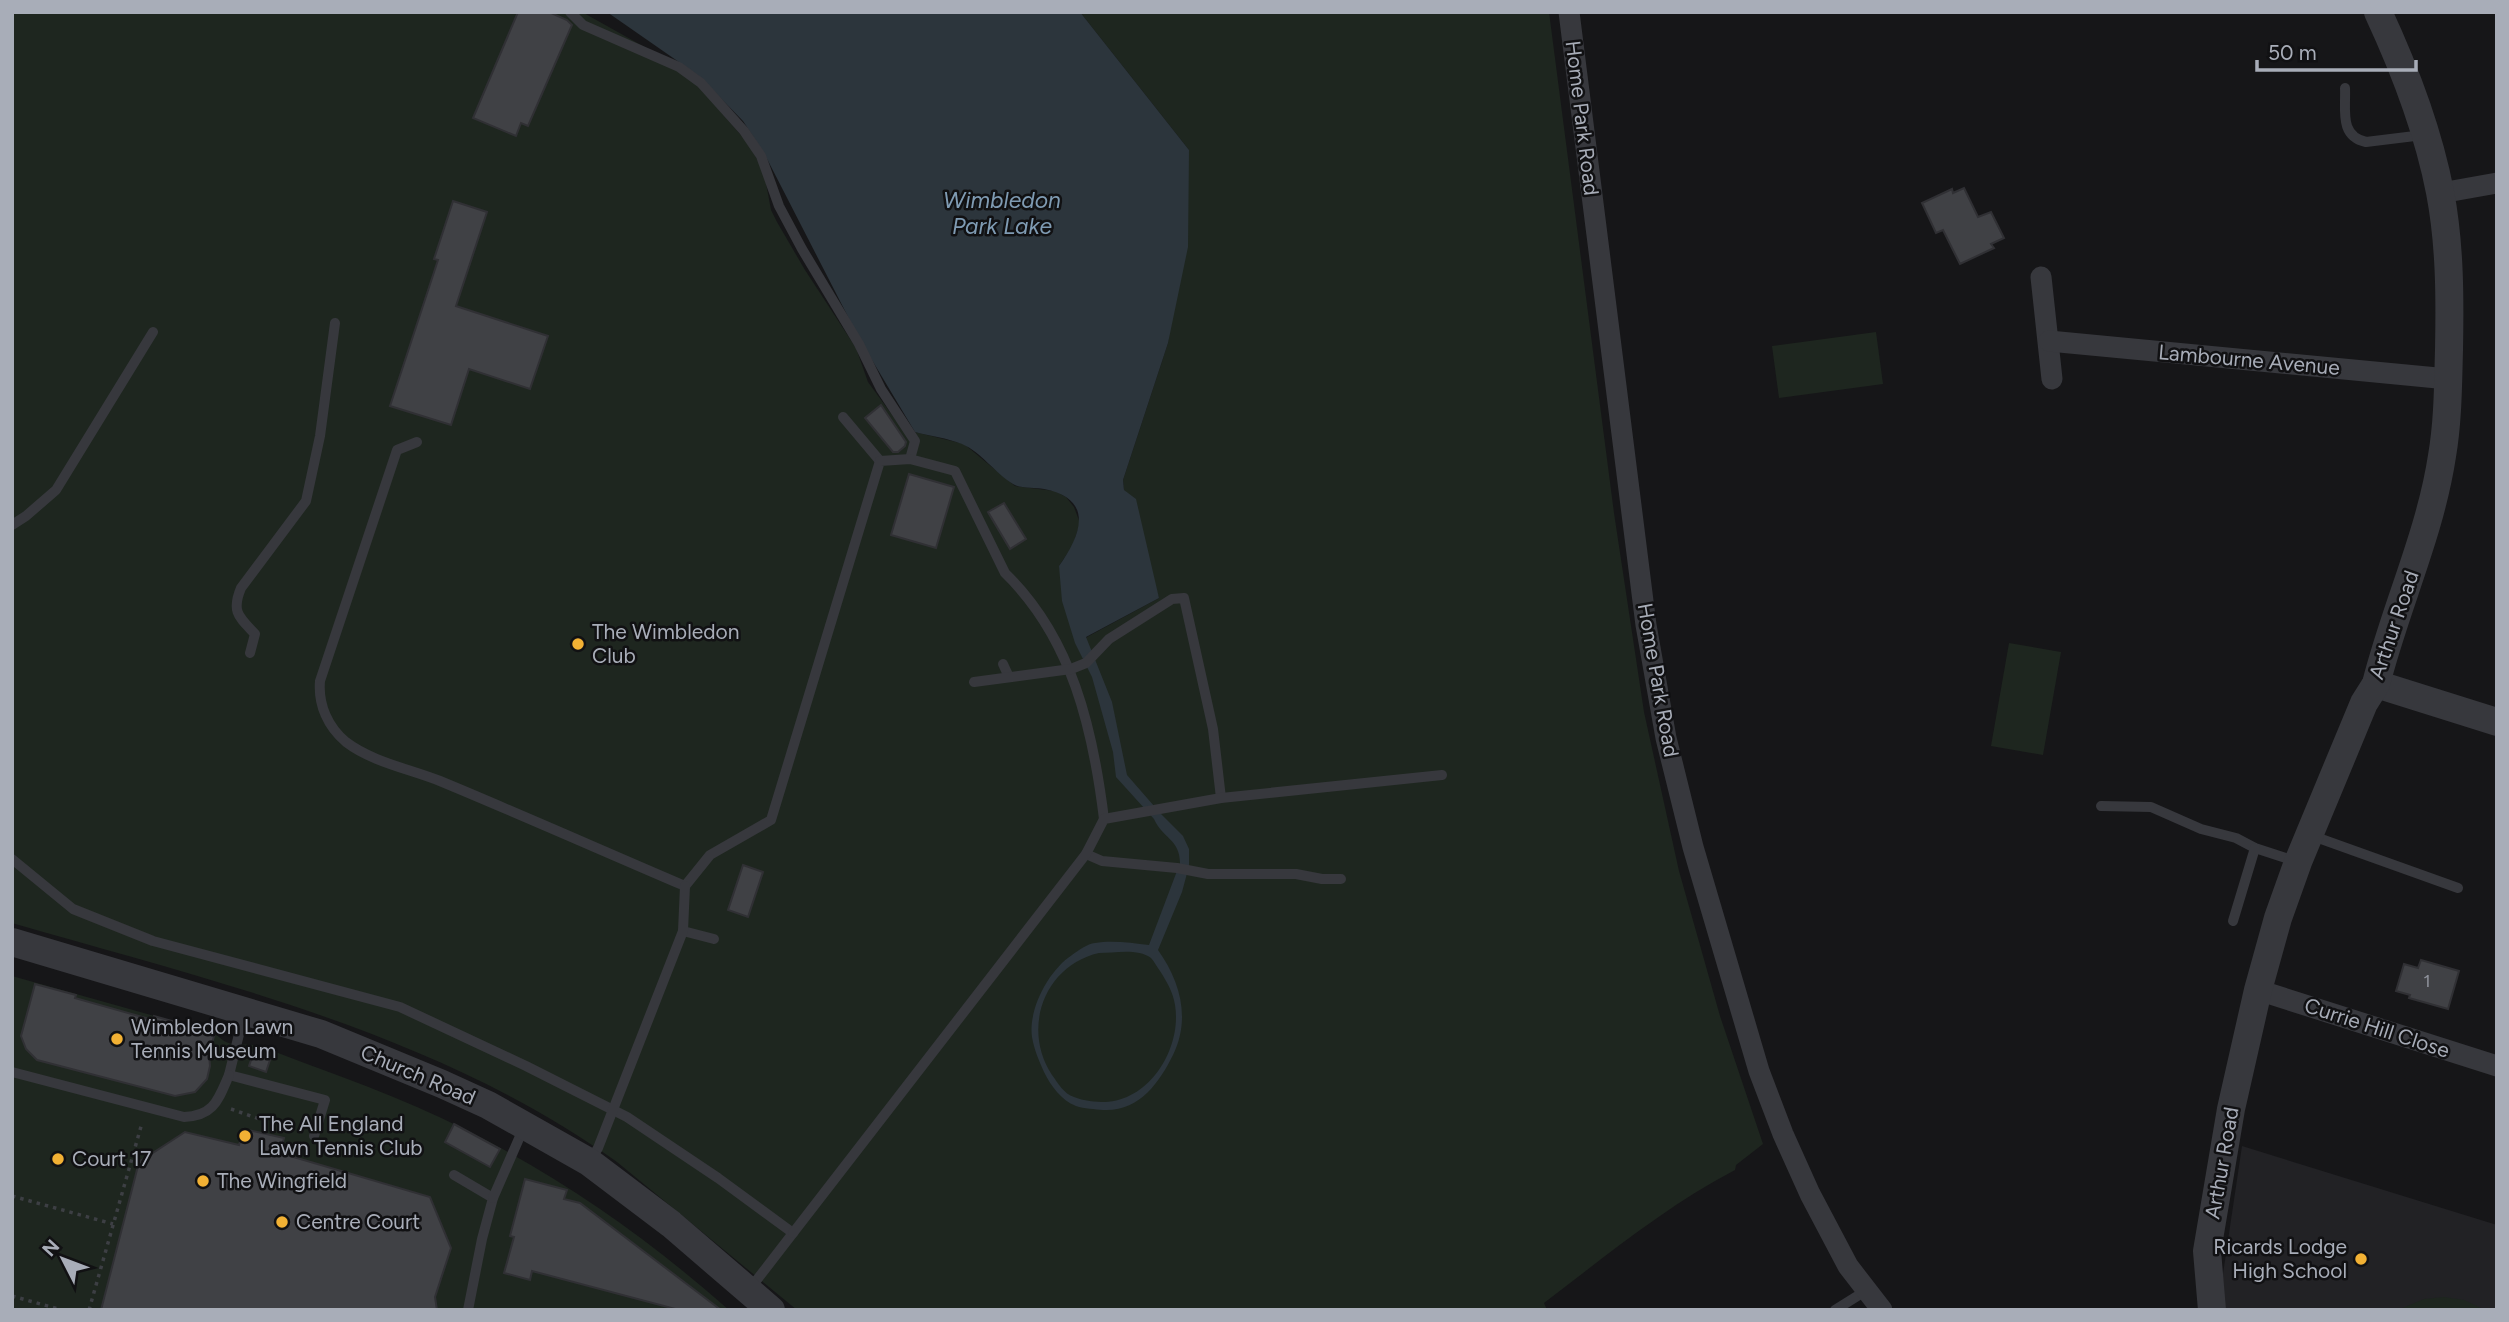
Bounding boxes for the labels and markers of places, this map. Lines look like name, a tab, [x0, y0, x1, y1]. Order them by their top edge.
place label: The Wimbledon Club	[592, 619, 739, 668]
marker: The Wimbledon Club	[570, 636, 586, 652]
place label: Wimbledon Lawn Tennis Museum	[131, 1014, 293, 1063]
marker: Wimbledon Lawn Tennis Museum	[109, 1031, 125, 1047]
place label: The All England Lawn Tennis Club	[259, 1111, 423, 1160]
marker: The All England Lawn Tennis Club	[237, 1128, 253, 1144]
place label: Court 17	[72, 1146, 151, 1171]
marker: Court 17	[50, 1151, 66, 1167]
place label: The Wingfield	[217, 1168, 347, 1193]
marker: The Wingfield	[195, 1173, 211, 1189]
place label: Centre Court	[296, 1209, 420, 1234]
marker: Centre Court	[274, 1214, 290, 1230]
place label: Ricards Lodge High School	[2213, 1234, 2347, 1283]
marker: Ricards Lodge High School	[2353, 1251, 2369, 1267]

